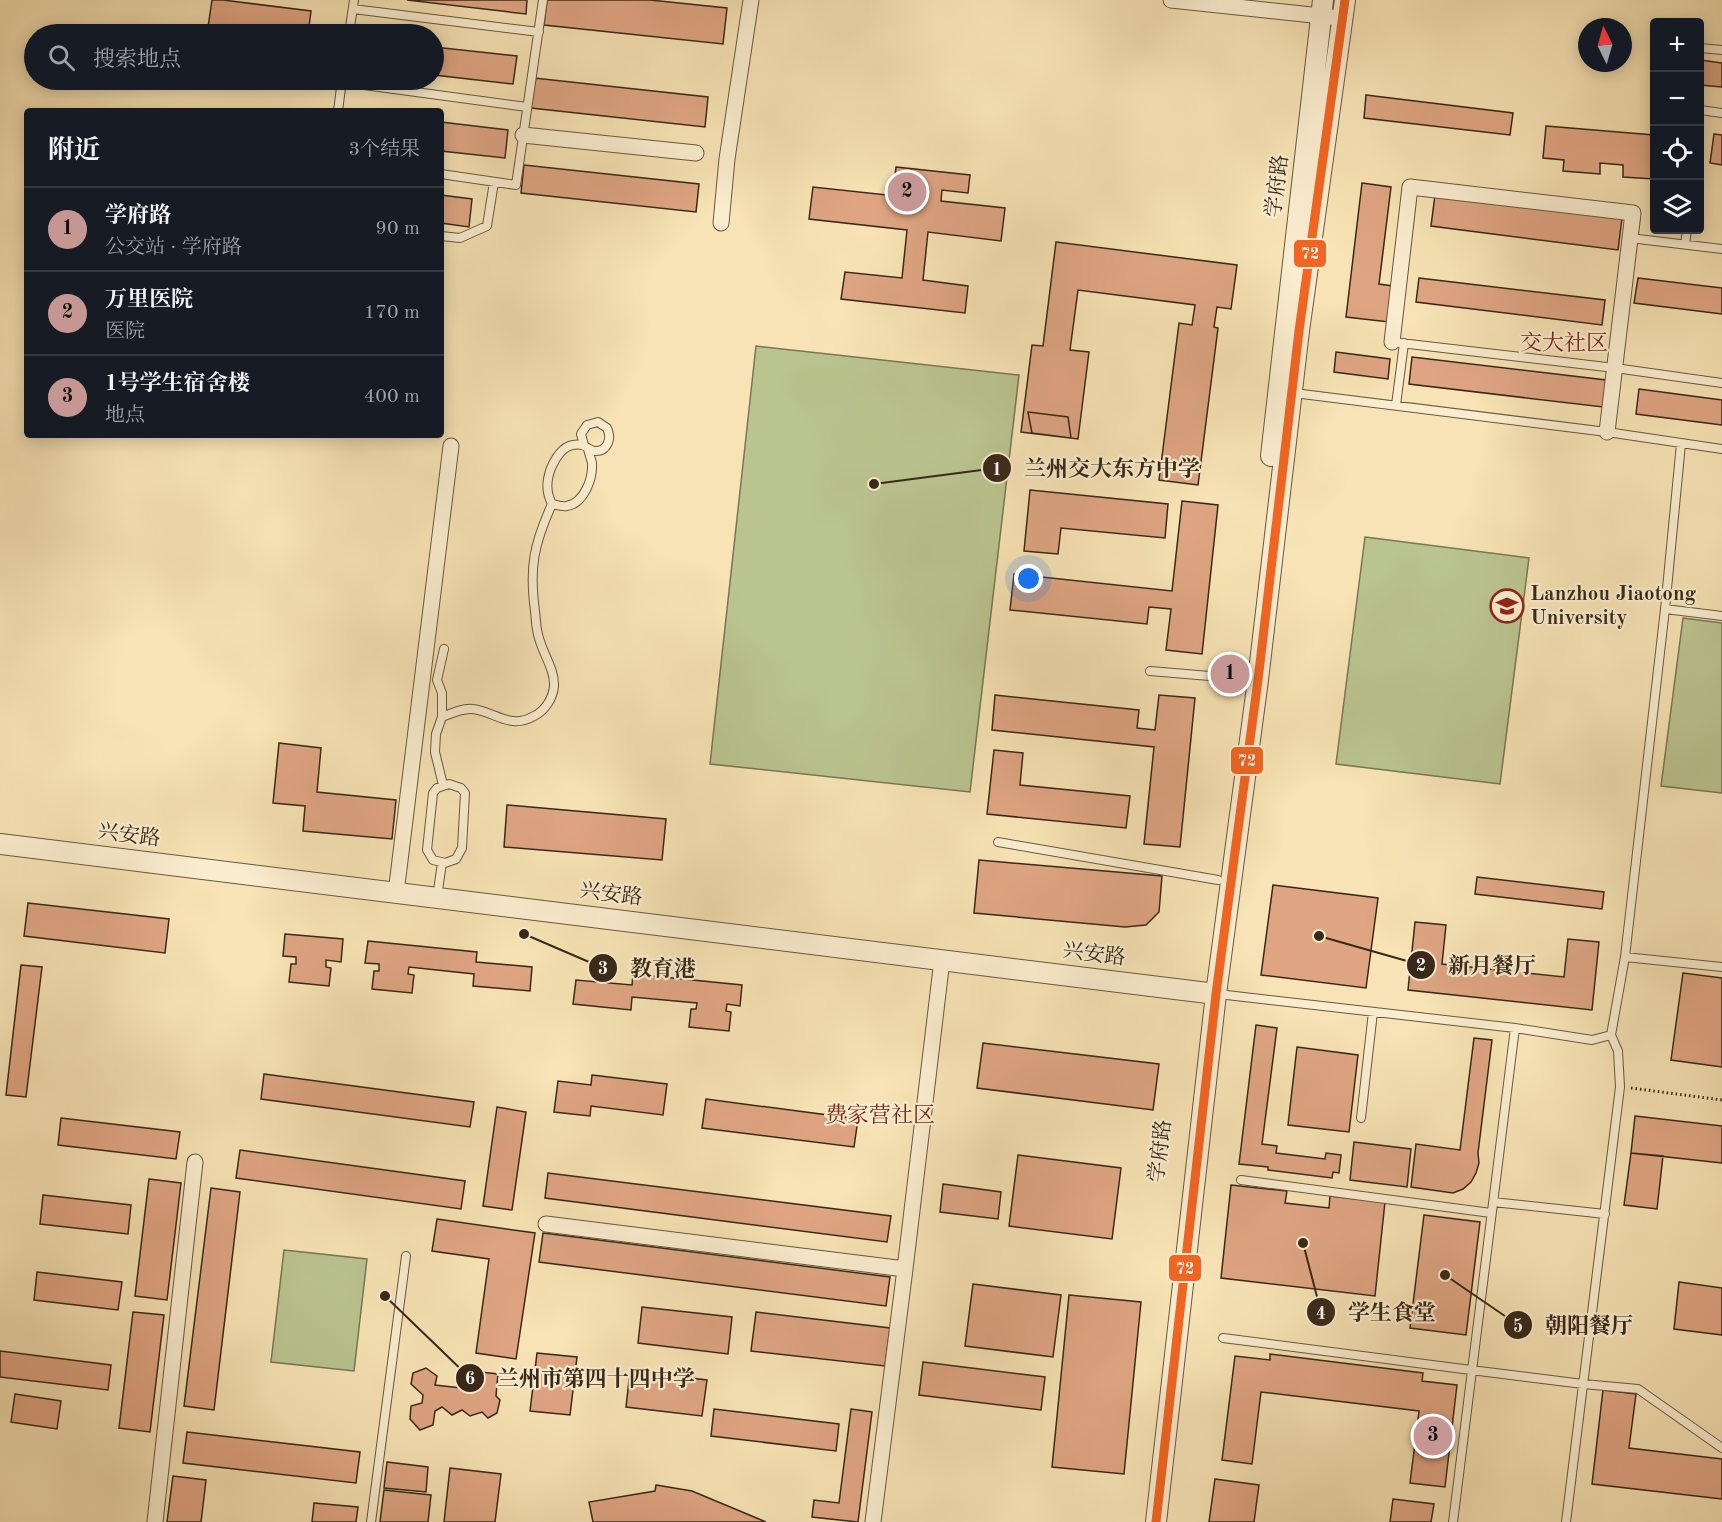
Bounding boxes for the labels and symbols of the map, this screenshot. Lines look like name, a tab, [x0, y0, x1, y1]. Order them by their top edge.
north arrow	[1578, 18, 1632, 72]
street label: 学府路	[1262, 153, 1292, 219]
pin: 2	[888, 170, 926, 214]
line badge: 72	[1293, 239, 1327, 268]
text: 72	[1301, 247, 1319, 263]
district label: 交大社区	[1520, 331, 1608, 355]
callout: 兰州交大东方中学	[982, 448, 1212, 488]
text: 兰州交大东方中学	[1024, 456, 1200, 481]
text: 1	[992, 461, 1002, 479]
your location	[1014, 564, 1043, 593]
place label: Lanzhou Jiaotong University	[1530, 584, 1697, 629]
school or university icon: Lanzhou Jiaotong University	[1489, 588, 1525, 624]
pin: 1	[1210, 652, 1250, 696]
line badge: 72	[1230, 746, 1264, 775]
text: 72	[1238, 754, 1256, 770]
street label: 兴安路	[96, 820, 162, 850]
street label: 兴安路	[578, 879, 644, 909]
street label: 兴安路	[1061, 939, 1127, 969]
callout: 新月餐厅	[1406, 945, 1548, 985]
callout: 教育港	[588, 948, 708, 988]
text: 新月餐厅	[1448, 954, 1536, 978]
text: 教育港	[630, 956, 696, 981]
text: 2	[1416, 957, 1426, 975]
text: 3	[598, 960, 608, 978]
district label: 费家营社区	[825, 1103, 935, 1127]
street label: 学府路	[1145, 1118, 1175, 1184]
line badge: 72	[1168, 1254, 1202, 1282]
text: 72	[1176, 1262, 1194, 1278]
callout: 学生食堂	[1306, 1292, 1448, 1332]
text: 学生食堂	[1348, 1301, 1436, 1325]
text: 4	[1316, 1305, 1326, 1323]
callout: 朝阳餐厅	[1503, 1305, 1645, 1345]
text: 朝阳餐厅	[1545, 1314, 1633, 1338]
text: 5	[1513, 1318, 1523, 1336]
callout: 兰州市第四十四中学	[455, 1358, 707, 1398]
text: 兰州市第四十四中学	[497, 1366, 695, 1391]
text: 6	[465, 1370, 475, 1388]
pin: 3	[1414, 1414, 1452, 1458]

